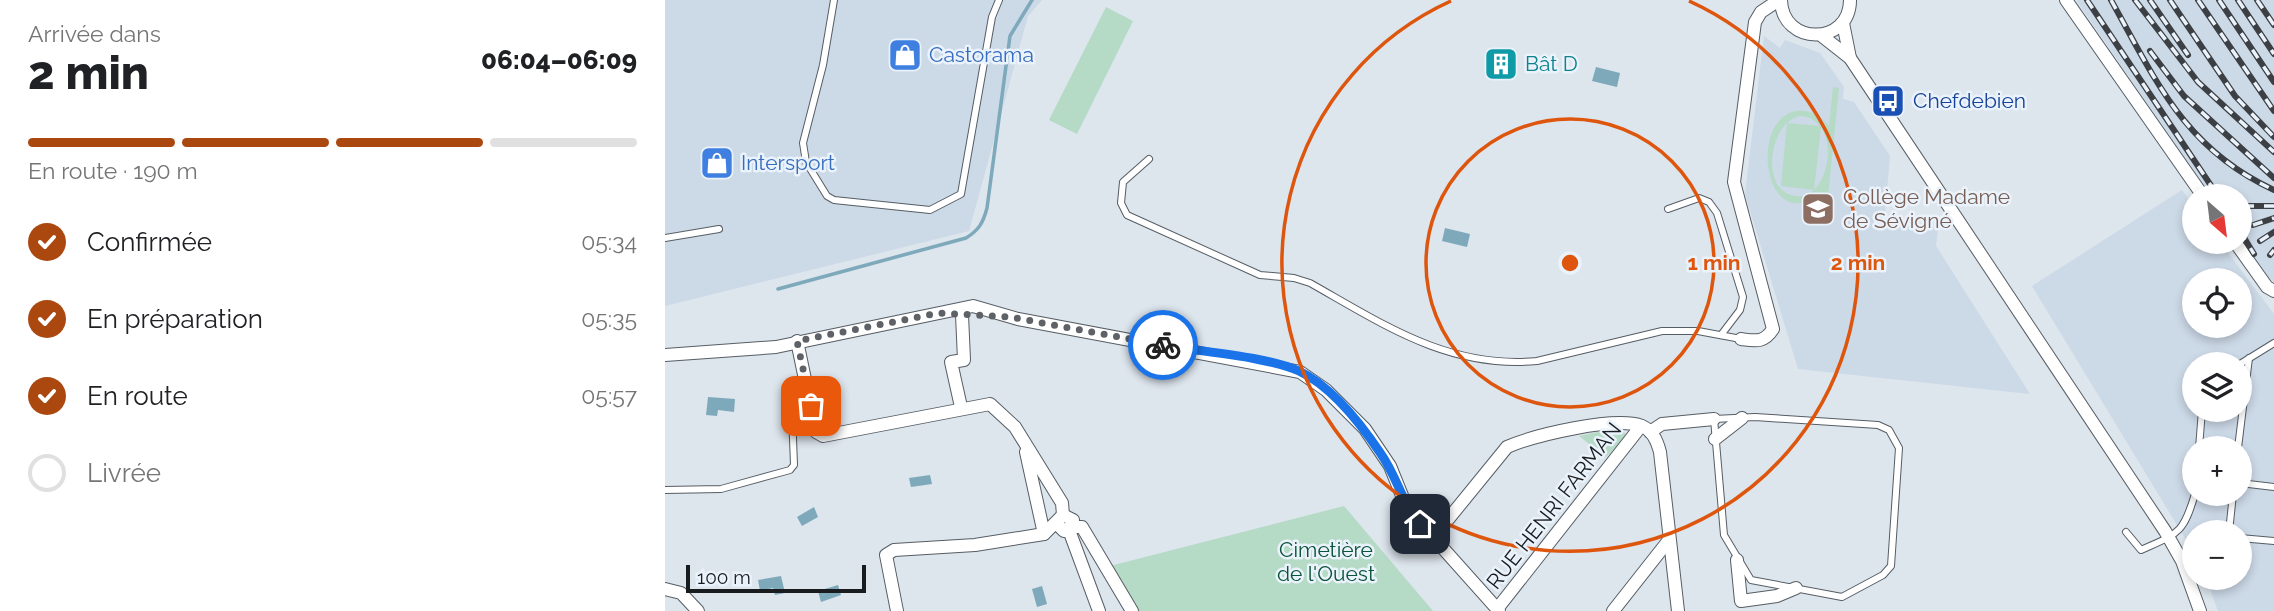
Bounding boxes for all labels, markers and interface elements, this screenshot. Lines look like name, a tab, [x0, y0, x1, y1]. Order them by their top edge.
text: Arrivée dans	[28, 20, 161, 47]
shop icon: Castorama	[886, 36, 924, 74]
place label: Castorama	[929, 42, 1034, 67]
text: 06:04–06:09	[481, 45, 637, 75]
building icon: Bât D	[1482, 45, 1520, 83]
text: 2 min	[28, 46, 149, 100]
place label: Bât D	[1525, 51, 1578, 76]
bus stop icon: Chefdebien	[1869, 82, 1907, 120]
place label: Chefdebien	[1913, 88, 2026, 113]
shop icon: Intersport	[698, 144, 736, 182]
place label: Intersport	[741, 150, 835, 175]
text: En route · 190 m	[28, 157, 198, 184]
place label: Collège Madame de Sévigné	[1843, 184, 2010, 233]
north arrow	[2182, 184, 2252, 254]
map controls	[2182, 184, 2252, 590]
school or university icon: Collège Madame de Sévigné	[1799, 190, 1837, 228]
icon: check	[28, 223, 66, 261]
text: Confirmée	[87, 227, 212, 257]
text: 05:34	[581, 228, 637, 255]
text: 1 min	[1687, 250, 1741, 275]
text: 2 min	[1831, 250, 1885, 275]
centre of rings	[1558, 251, 1582, 275]
button: locate	[2182, 268, 2252, 338]
icon: check	[28, 300, 66, 338]
text: En préparation	[87, 304, 263, 334]
text: 05:35	[581, 305, 637, 332]
courier	[1128, 310, 1198, 380]
icon: bike	[1144, 326, 1182, 364]
button: layers	[2182, 352, 2252, 422]
pin	[781, 376, 841, 436]
icon: check	[28, 377, 66, 415]
text: En route	[87, 381, 188, 411]
text: 05:57	[581, 382, 637, 409]
icon: bag	[792, 387, 830, 425]
street label: RUE HENRI FARMAN	[1481, 418, 1626, 594]
button: +	[2182, 436, 2252, 506]
text: Livrée	[87, 458, 161, 488]
pin	[1390, 494, 1450, 554]
icon: home	[1401, 505, 1439, 543]
button: −	[2182, 520, 2252, 590]
park label: Cimetière de l'Ouest	[1277, 537, 1375, 586]
scale bar	[686, 562, 866, 594]
text: 100 m	[697, 566, 751, 588]

